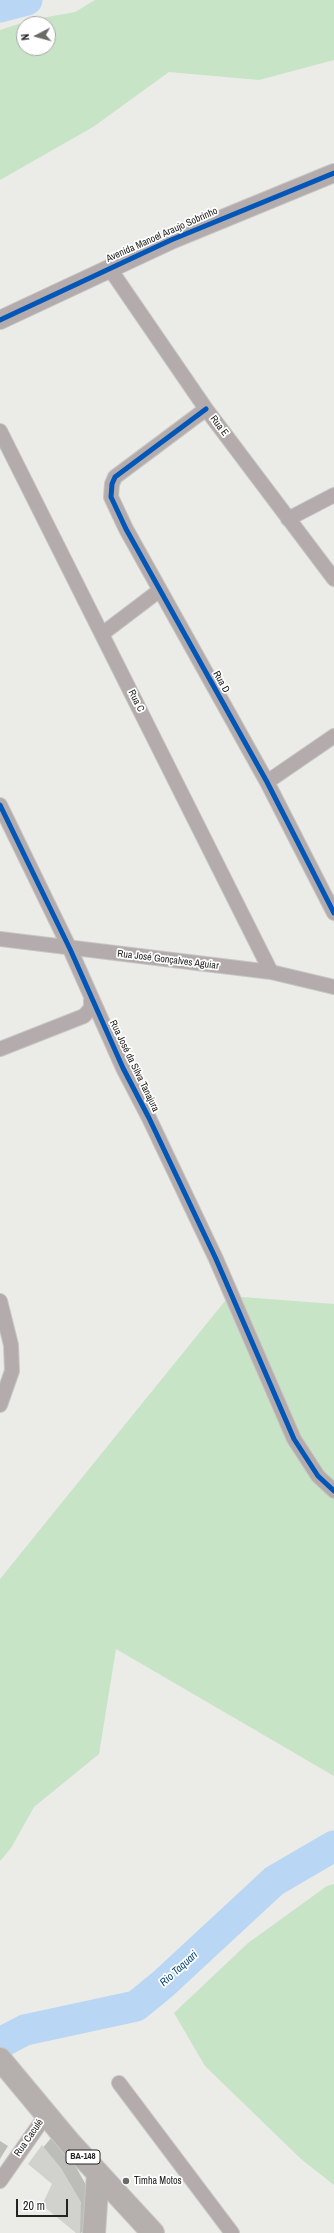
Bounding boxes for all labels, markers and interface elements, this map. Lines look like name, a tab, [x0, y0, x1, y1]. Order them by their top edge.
north arrow	[16, 16, 56, 56]
text: N	[18, 33, 32, 41]
street label: Avenida Manoel Araujo Sobrinho	[104, 205, 220, 265]
street label: Rua E	[207, 413, 231, 439]
street label: Rua D	[210, 669, 232, 695]
street label: Rua C	[125, 688, 147, 714]
street label: Rua José Gonçalves Aguiar	[117, 948, 219, 972]
street label: Rua José da Silva Tanajura	[107, 1018, 161, 1114]
water label: Rio Taquari	[157, 1949, 201, 1989]
street label: Rua Caculé	[12, 2117, 46, 2159]
road number: BA-148	[66, 2150, 100, 2164]
place label: Timha Motos	[134, 2175, 182, 2187]
marker: Timha Motos	[121, 2176, 131, 2186]
scale bar	[18, 2191, 70, 2217]
text: 20 m	[23, 2198, 45, 2214]

